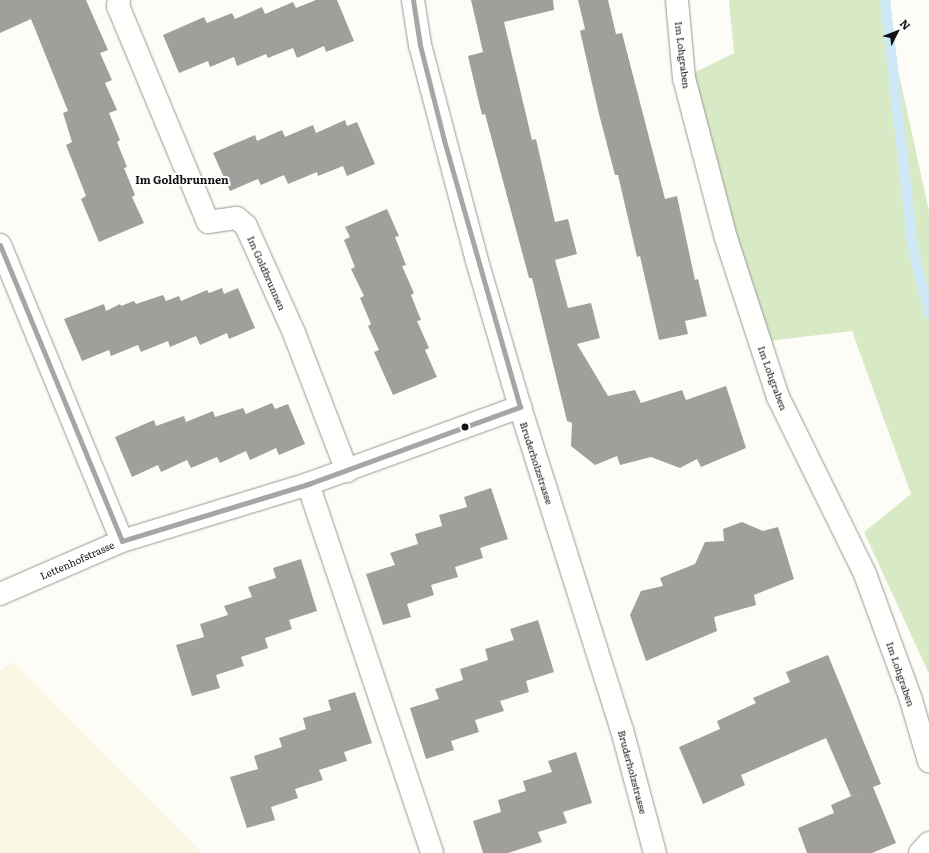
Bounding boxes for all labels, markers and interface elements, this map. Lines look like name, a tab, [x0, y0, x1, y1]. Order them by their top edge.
north arrow	[877, 12, 917, 52]
text: N	[897, 15, 915, 33]
street label: Im Lohgraben	[673, 21, 693, 89]
district label: Im Goldbrunnen	[135, 172, 229, 186]
street label: Im Goldbrunnen	[245, 234, 289, 312]
street label: Im Lohgraben	[756, 344, 790, 412]
street label: Bruderholzstrasse	[518, 420, 556, 506]
unlabelled marker	[460, 422, 470, 432]
street label: Lettenhofstrasse	[38, 538, 116, 582]
street label: Im Lohgraben	[884, 640, 918, 708]
street label: Bruderholzstrasse	[616, 729, 650, 815]

